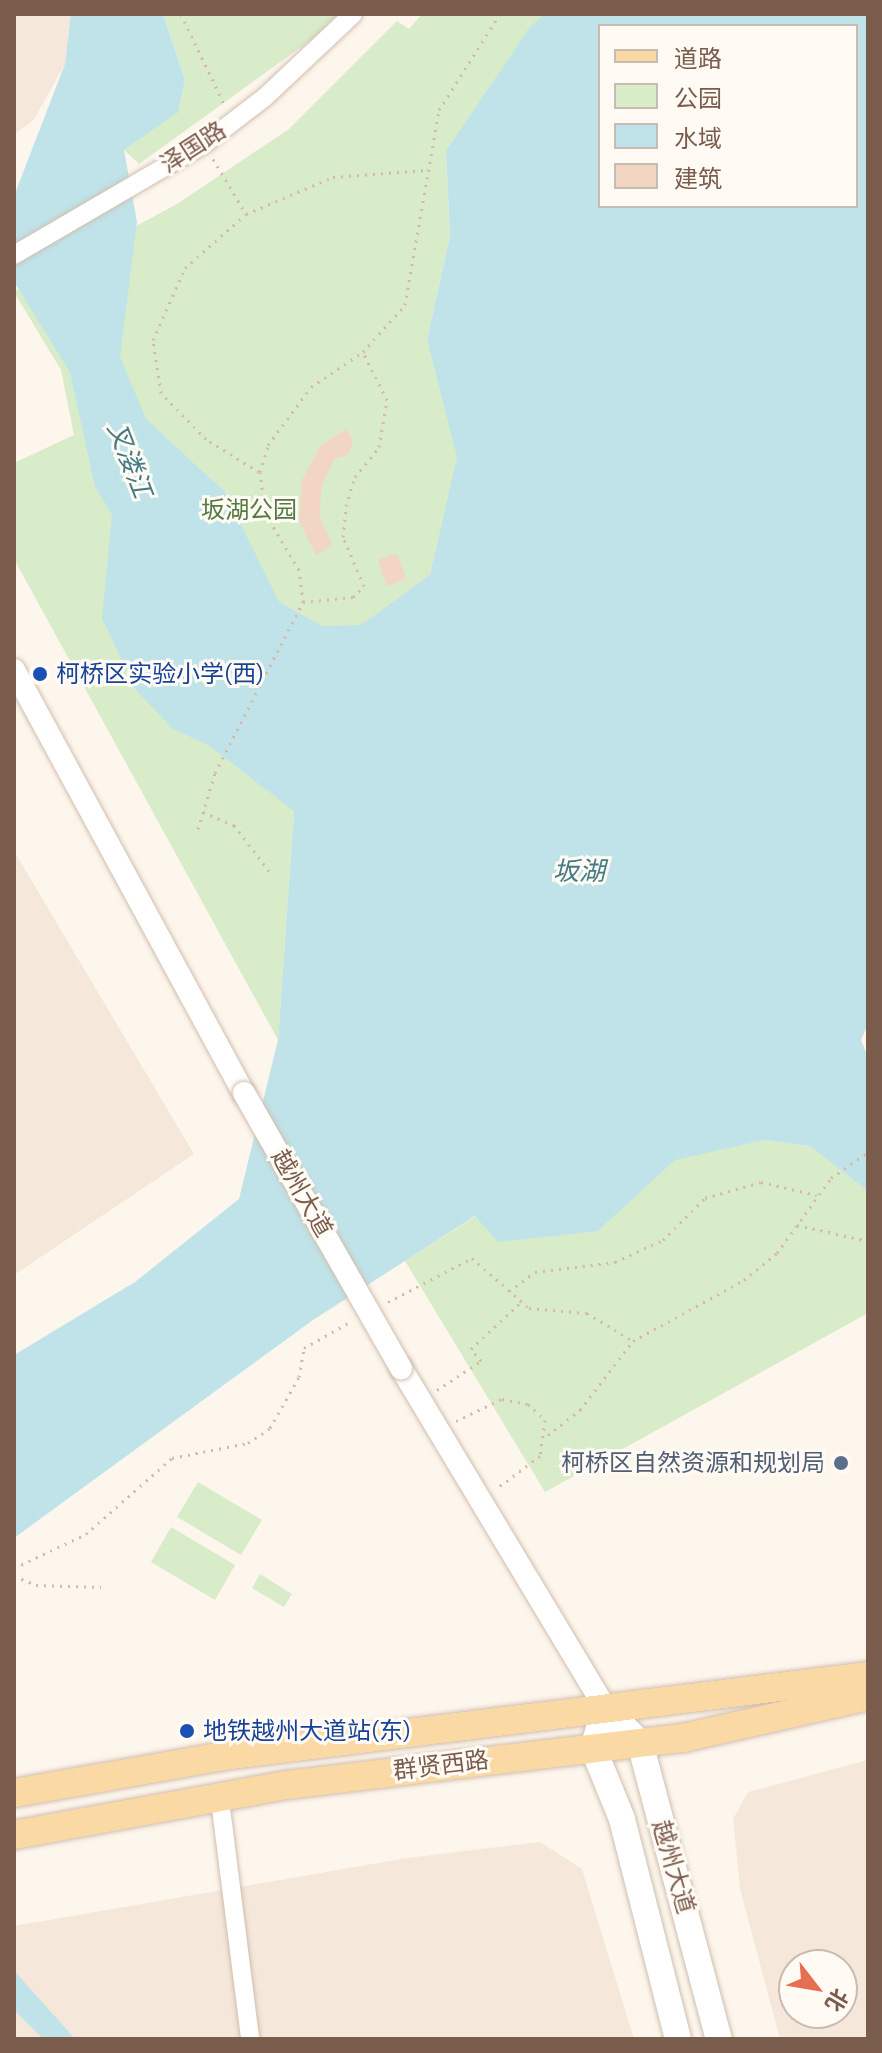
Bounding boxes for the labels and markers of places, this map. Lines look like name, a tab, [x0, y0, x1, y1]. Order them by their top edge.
place label: 柯桥区实验小学(西)	[56, 660, 264, 688]
marker: 柯桥区实验小学(西)	[31, 665, 49, 683]
place label: 柯桥区自然资源和规划局	[561, 1449, 825, 1477]
marker: 柯桥区自然资源和规划局	[832, 1454, 850, 1472]
place label: 地铁越州大道站(东)	[203, 1717, 411, 1745]
marker: 地铁越州大道站(东)	[178, 1722, 196, 1740]

